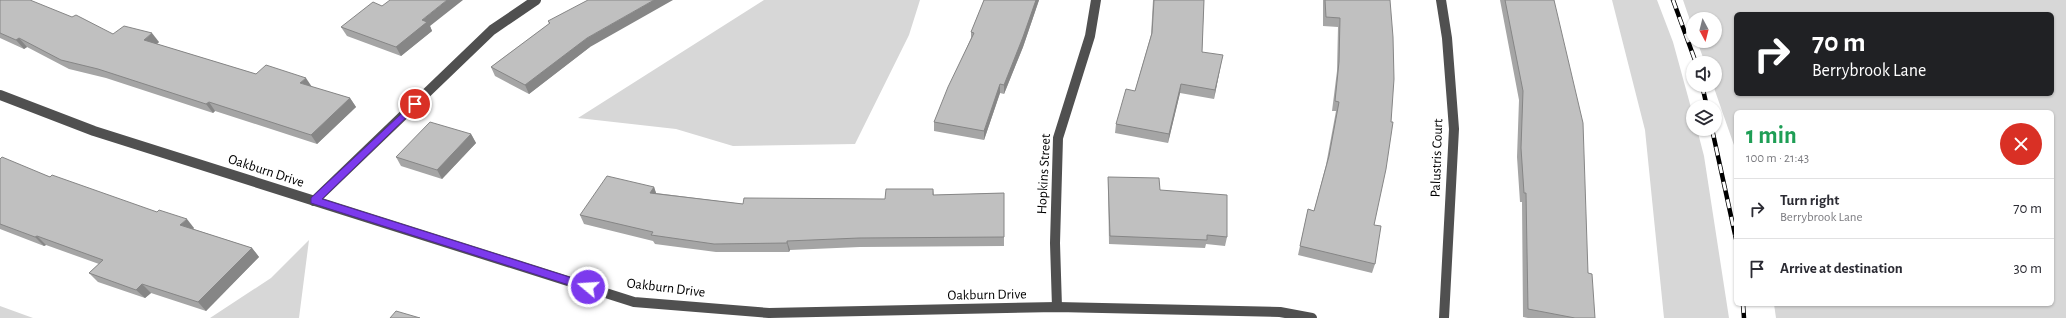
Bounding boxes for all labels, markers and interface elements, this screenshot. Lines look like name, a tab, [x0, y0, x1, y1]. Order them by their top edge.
north arrow	[1686, 12, 1722, 48]
map controls	[1686, 12, 1722, 136]
icon: right	[1746, 28, 1798, 80]
text: 70 m	[1812, 29, 1866, 57]
button: sound	[1686, 56, 1722, 92]
text: Berrybrook Lane	[1812, 62, 1926, 80]
pin	[398, 87, 432, 121]
icon: arrive	[404, 93, 426, 115]
button: layers	[1686, 100, 1722, 136]
street label: Palustris Court	[1429, 118, 1445, 198]
button: close	[2000, 123, 2042, 165]
text: 1 min	[1746, 124, 1797, 148]
street label: Hopkins Street	[1035, 133, 1053, 215]
street label: Oakburn Drive	[226, 152, 306, 190]
text: 100 m · 21:43	[1746, 152, 1809, 165]
text: Turn right	[1780, 193, 1839, 208]
icon: right	[1746, 198, 1768, 220]
text: 70 m	[2013, 201, 2042, 216]
text: Berrybrook Lane	[1780, 211, 1863, 224]
icon: arrive	[1746, 258, 1768, 280]
text: Arrive at destination	[1780, 261, 1903, 276]
text: 30 m	[2013, 261, 2042, 276]
position arrow	[567, 266, 609, 308]
street label: Oakburn Drive	[626, 276, 706, 300]
street label: Oakburn Drive	[947, 287, 1027, 303]

